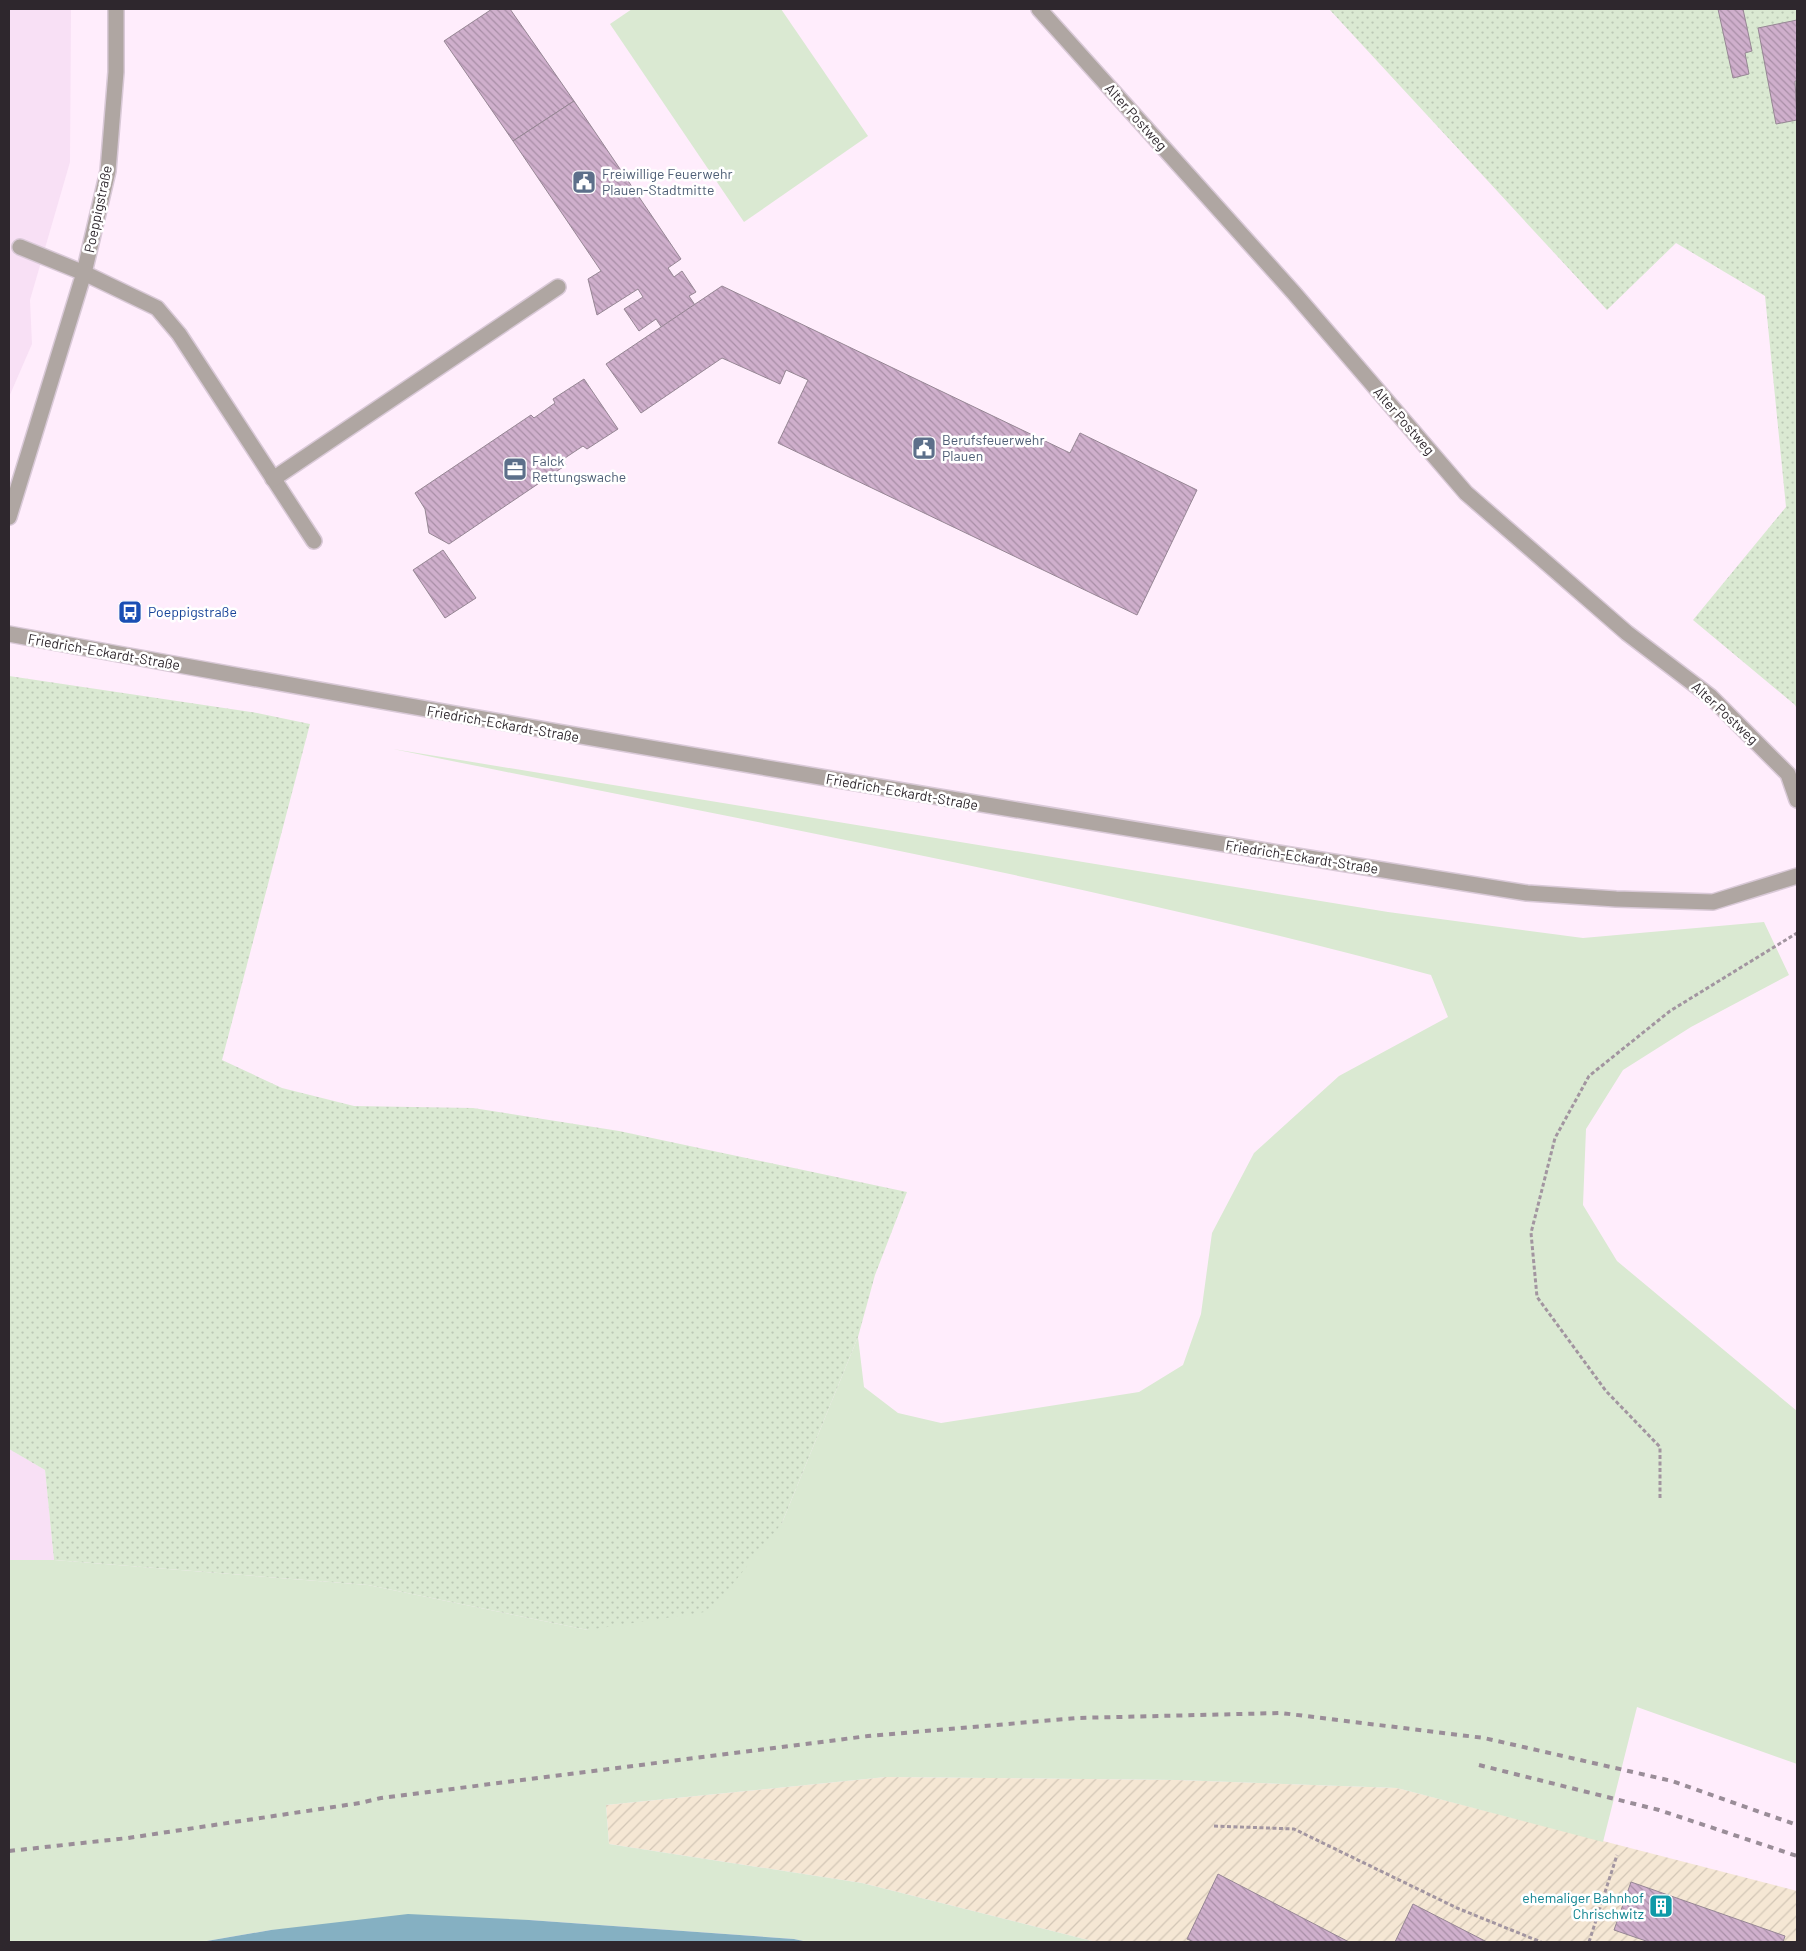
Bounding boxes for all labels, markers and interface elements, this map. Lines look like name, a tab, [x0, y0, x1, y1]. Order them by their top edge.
street label: Alter Postweg	[1102, 80, 1171, 154]
street label: Poeppigstraße	[80, 164, 115, 254]
place label: Freiwillige Feuerwehr Plauen-Stadtmitte	[602, 165, 733, 198]
public building icon: Freiwillige Feuerwehr Plauen-Stadtmitte	[571, 169, 597, 195]
street label: Alter Postweg	[1370, 383, 1438, 458]
place label: Berufsfeuerwehr Plauen	[942, 431, 1045, 464]
public building icon: Berufsfeuerwehr Plauen	[911, 435, 937, 461]
place label: Falck Rettungswache	[532, 452, 626, 485]
office icon: Falck Rettungswache	[502, 456, 528, 482]
bus stop icon: Poeppigstraße	[117, 599, 143, 625]
place label: Poeppigstraße	[148, 603, 237, 620]
street label: Friedrich-Eckardt-Straße	[27, 630, 181, 673]
street label: Alter Postweg	[1689, 678, 1762, 748]
street label: Friedrich-Eckardt-Straße	[426, 702, 580, 745]
street label: Friedrich-Eckardt-Straße	[825, 770, 979, 813]
street label: Friedrich-Eckardt-Straße	[1225, 836, 1380, 877]
place label: ehemaliger Bahnhof Chrischwitz	[1522, 1889, 1644, 1922]
building icon: ehemaliger Bahnhof Chrischwitz	[1648, 1893, 1674, 1919]

